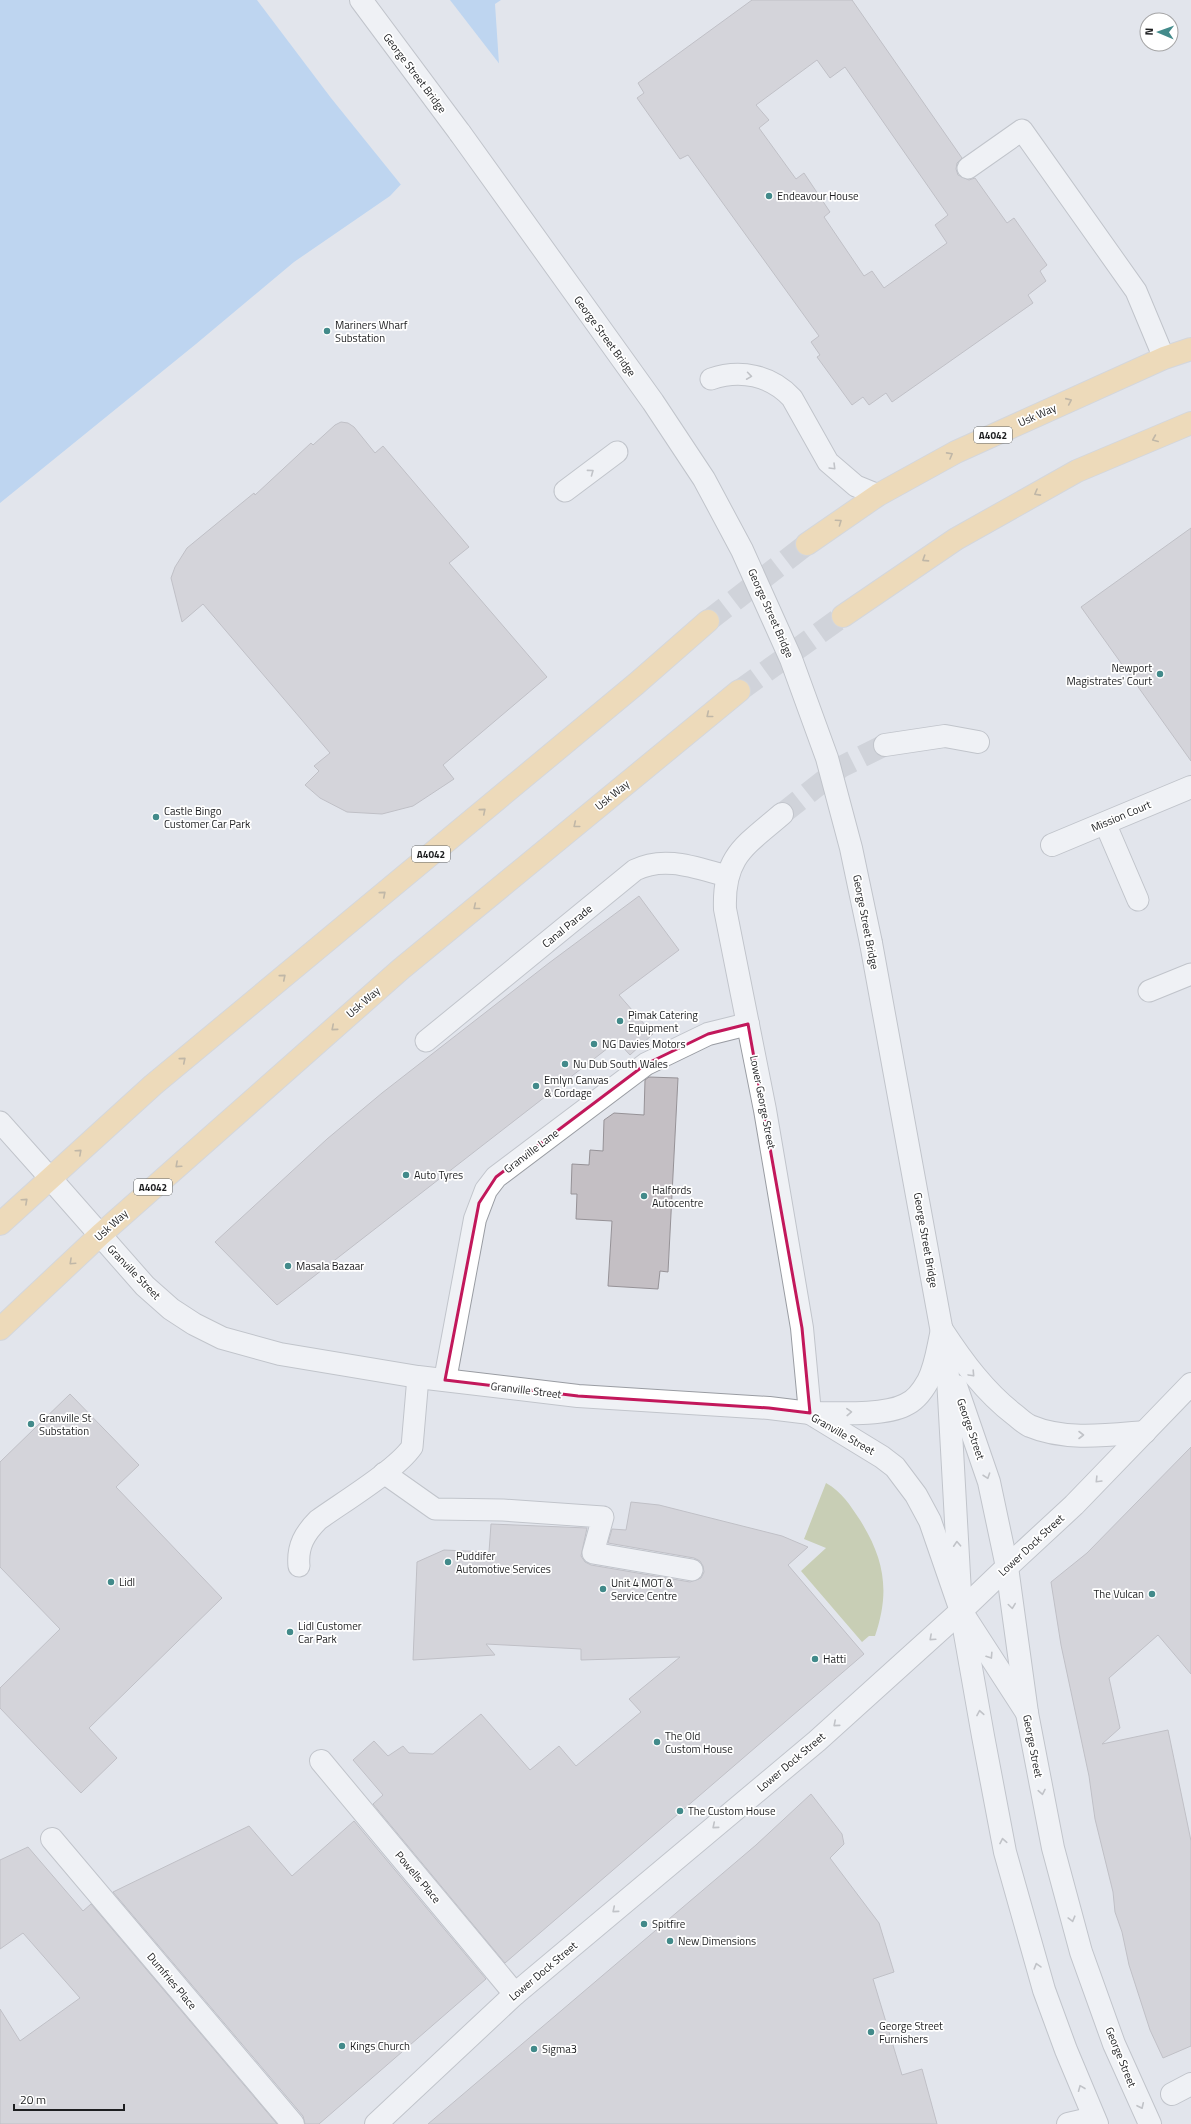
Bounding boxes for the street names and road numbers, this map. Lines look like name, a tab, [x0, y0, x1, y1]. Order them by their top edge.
street label: George Street Bridge	[380, 30, 451, 117]
street label: George Street Bridge	[570, 292, 640, 380]
street label: Usk Way	[1015, 399, 1059, 430]
road number: A4042	[974, 427, 1012, 443]
street label: George Street Bridge	[744, 566, 798, 661]
street label: Usk Way	[591, 776, 633, 814]
street label: Mission Court	[1089, 796, 1154, 836]
road number: A4042	[412, 846, 450, 862]
street label: George Street Bridge	[849, 873, 883, 971]
street label: Canal Parade	[538, 900, 596, 951]
street label: Usk Way	[343, 982, 384, 1021]
street label: Lower George Street	[746, 1054, 780, 1150]
street label: Granville Lane	[500, 1125, 562, 1177]
road number: A4042	[134, 1179, 172, 1195]
street label: George Street Bridge	[910, 1191, 942, 1289]
street label: Usk Way	[91, 1205, 132, 1244]
street label: Granville Street	[104, 1241, 165, 1303]
street label: Granville Street	[490, 1378, 562, 1402]
street label: George Street	[953, 1396, 989, 1462]
street label: Granville Street	[808, 1409, 878, 1459]
street label: Lower Dock Street	[995, 1510, 1068, 1580]
street label: George Street	[1019, 1713, 1047, 1779]
street label: Lower Dock Street	[753, 1729, 829, 1795]
street label: Powells Place	[391, 1847, 445, 1907]
street label: Lower Dock Street	[505, 1938, 581, 2004]
street label: Dumfries Place	[143, 1949, 201, 2013]
street label: George Street	[1102, 2024, 1140, 2090]

